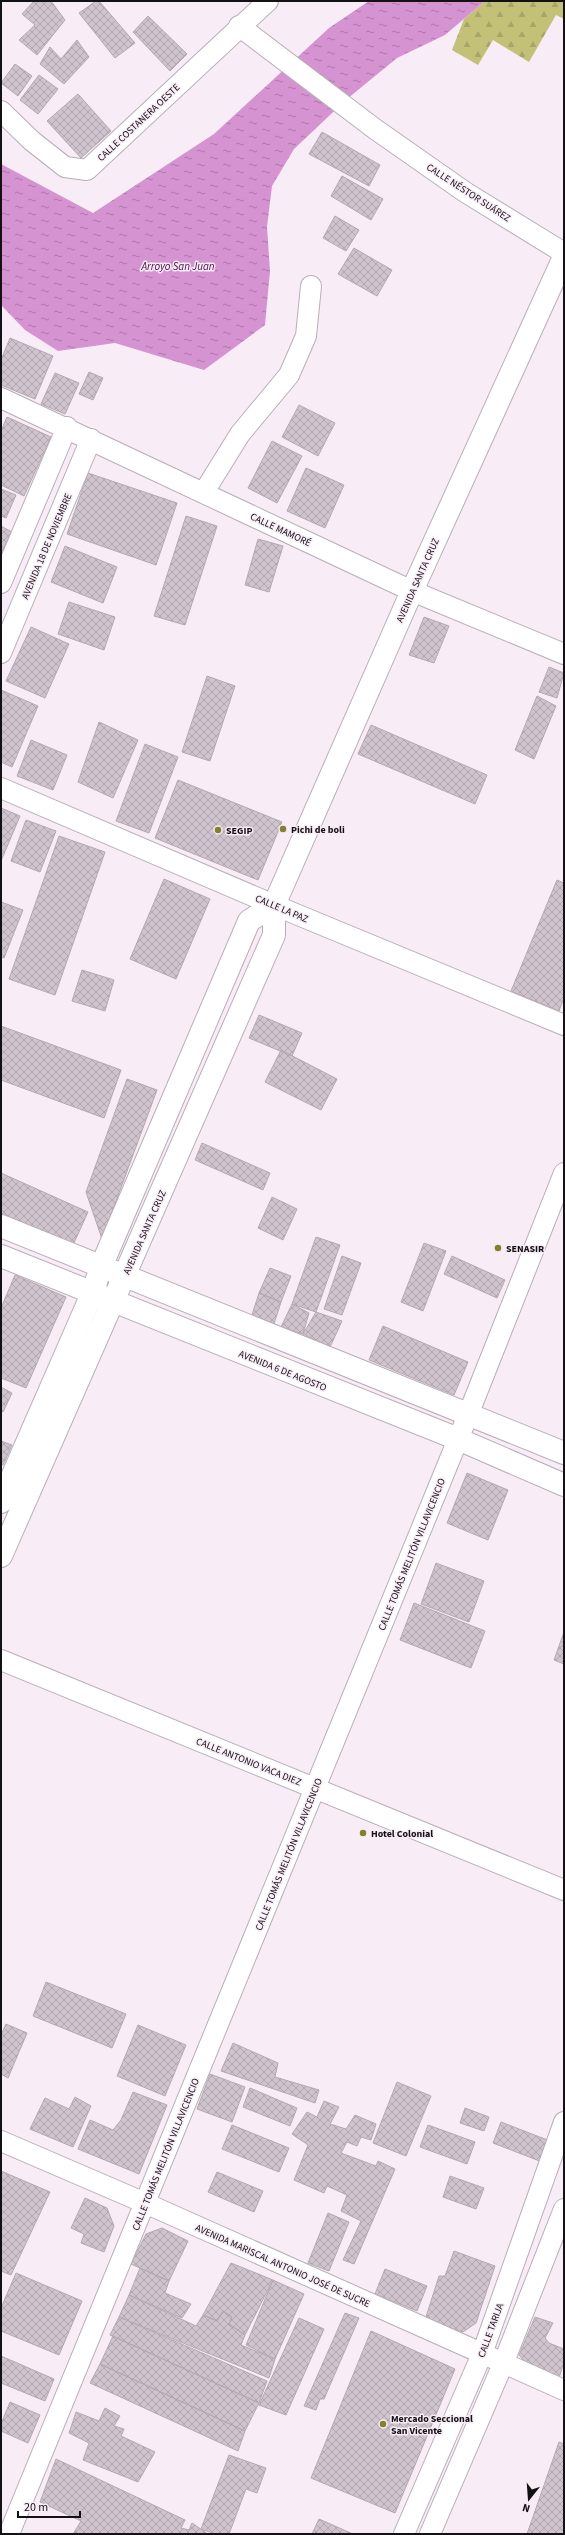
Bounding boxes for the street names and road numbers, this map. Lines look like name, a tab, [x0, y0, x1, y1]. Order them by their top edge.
street label: CALLE COSTANERA OESTE	[94, 81, 183, 165]
street label: CALLE NÉSTOR SUÁREZ	[424, 160, 513, 225]
street label: AVENIDA 18 DE NOVIEMBRE	[18, 491, 76, 602]
street label: CALLE MAMORÉ	[248, 510, 313, 550]
street label: AVENIDA SANTA CRUZ	[393, 536, 443, 625]
street label: CALLE LA PAZ	[253, 891, 310, 926]
street label: AVENIDA SANTA CRUZ	[120, 1188, 170, 1277]
street label: AVENIDA 6 DE AGOSTO	[237, 1347, 329, 1395]
street label: CALLE TOMÁS MELITÓN VILLAVICENCIO	[375, 1476, 449, 1633]
street label: CALLE ANTONIO VACA DIEZ	[194, 1734, 303, 1789]
street label: CALLE TOMÁS MELITÓN VILLAVICENCIO	[252, 1776, 326, 1933]
street label: CALLE TOMÁS MELITÓN VILLAVICENCIO	[129, 2076, 203, 2233]
street label: AVENIDA MARISCAL ANTONIO JOSÉ DE SUCRE	[193, 2221, 372, 2311]
street label: CALLE TARIJA	[475, 2301, 507, 2360]

